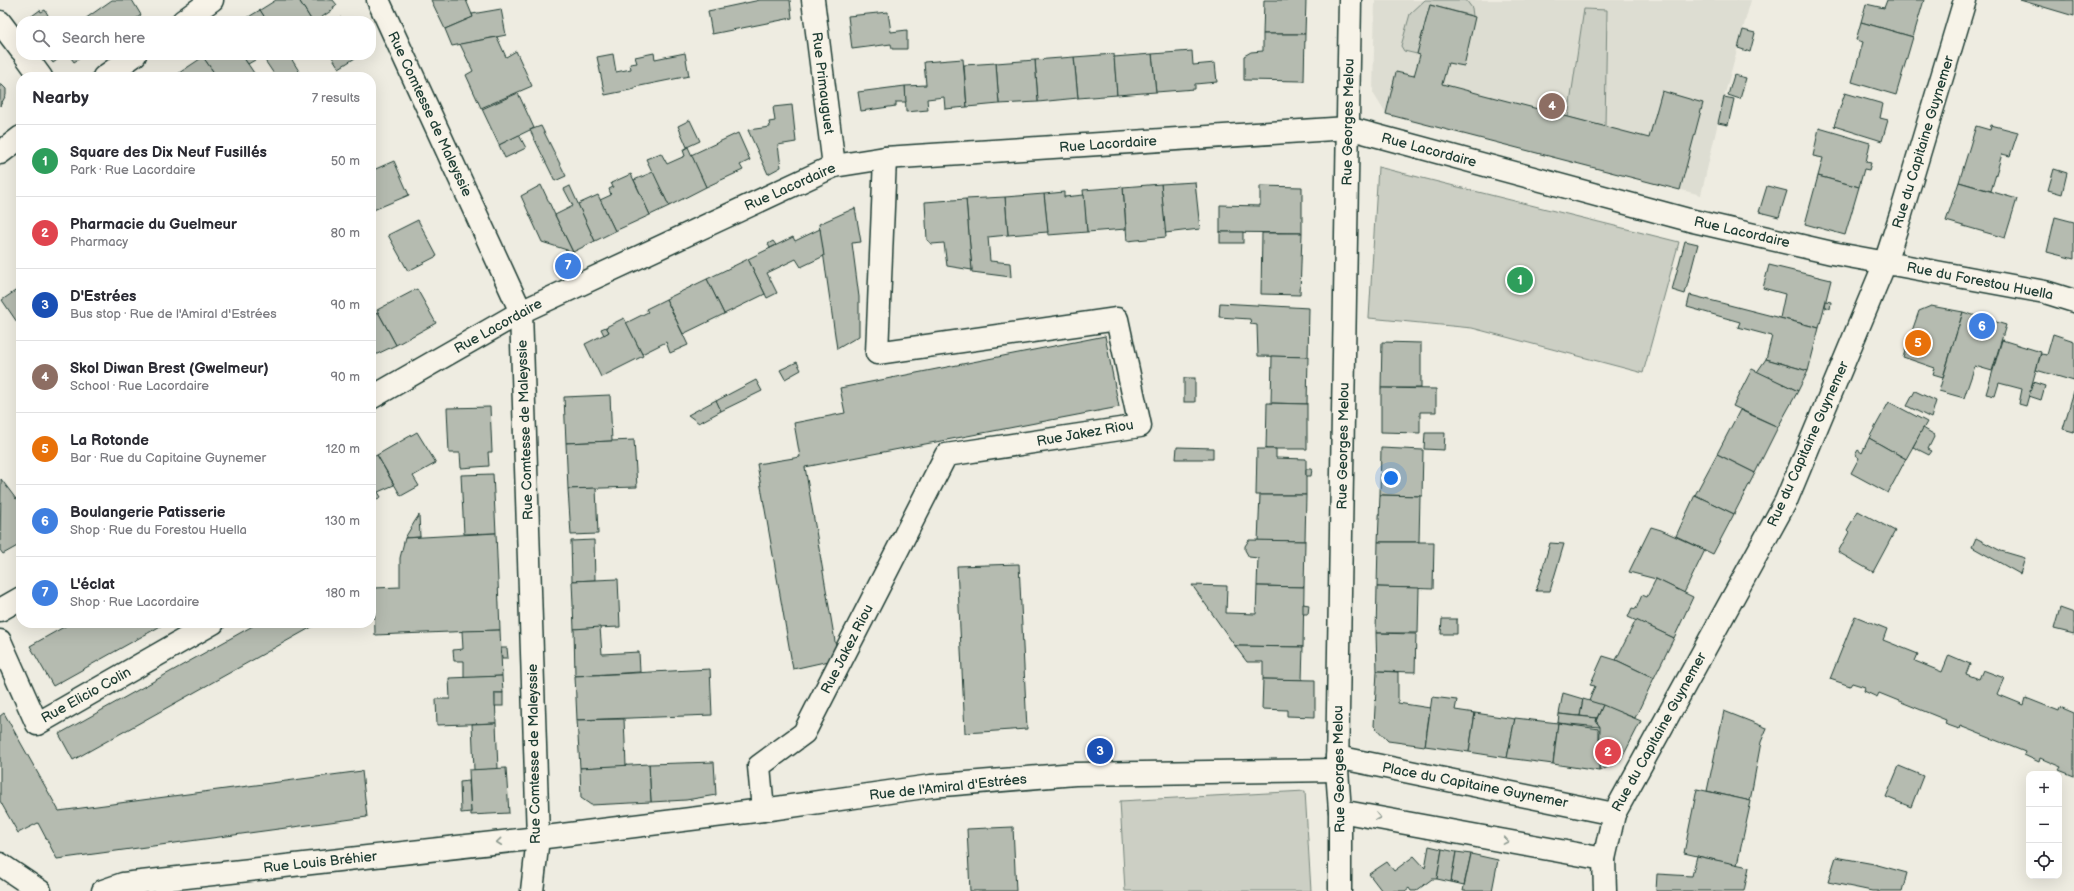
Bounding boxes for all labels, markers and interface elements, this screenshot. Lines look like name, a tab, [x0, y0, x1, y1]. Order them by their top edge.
search box	[16, 16, 376, 60]
icon: search	[30, 27, 52, 49]
text: Search here	[62, 29, 145, 48]
street label: Rue Comtesse de Maleyssie	[384, 29, 476, 199]
street label: Rue Primauguet	[808, 31, 838, 136]
street label: Rue du Capitaine Guynemer	[1889, 53, 1958, 230]
street label: Rue Georges Melou	[1338, 58, 1358, 186]
text: Nearby	[32, 88, 89, 108]
text: 7 results	[312, 90, 360, 106]
pin: 4	[1539, 91, 1565, 121]
street label: Rue Lacordaire	[1380, 129, 1478, 171]
street label: Rue Lacordaire	[1059, 132, 1157, 156]
text: Square des Dix Neuf Fusillés	[70, 143, 267, 162]
text: 1	[42, 153, 48, 169]
text: 50 m	[331, 153, 360, 169]
street label: Rue Lacordaire	[742, 159, 838, 215]
text: Park · Rue Lacordaire	[70, 162, 195, 178]
street label: Rue Lacordaire	[1692, 213, 1792, 251]
text: Pharmacie du Guelmeur	[70, 215, 237, 234]
text: 2	[41, 225, 49, 241]
text: 80 m	[331, 225, 360, 241]
text: Pharmacy	[70, 234, 128, 250]
pin: 7	[555, 251, 581, 281]
street label: Rue du Forestou Huella	[1905, 258, 2055, 304]
pin: 1	[1507, 265, 1533, 295]
text: D'Estrées	[70, 287, 136, 306]
street label: Rue Lacordaire	[451, 295, 545, 357]
text: 3	[41, 297, 49, 313]
text: 90 m	[331, 297, 360, 313]
text: Bus stop · Rue de l'Amiral d'Estrées	[70, 306, 277, 322]
pin: 6	[1969, 311, 1995, 341]
pin: 5	[1905, 328, 1931, 358]
street label: Rue Comtesse de Maleyssie	[513, 340, 537, 520]
street label: Rue du Capitaine Guynemer	[1764, 358, 1853, 529]
text: Skol Diwan Brest (Gwelmeur)	[70, 359, 269, 378]
text: 4	[41, 369, 49, 385]
text: 90 m	[331, 369, 360, 385]
text: School · Rue Lacordaire	[70, 378, 209, 394]
street label: Rue Georges Melou	[1333, 382, 1353, 510]
street label: Rue Jakez Riou	[1035, 416, 1135, 450]
text: La Rotonde	[70, 431, 149, 450]
text: 5	[41, 441, 49, 457]
text: 120 m	[325, 441, 360, 457]
text: Bar · Rue du Capitaine Guynemer	[70, 450, 266, 466]
your location	[1381, 468, 1401, 488]
text: Boulangerie Patisserie	[70, 503, 225, 522]
text: 6	[41, 513, 49, 529]
text: 130 m	[325, 513, 360, 529]
text: Shop · Rue du Forestou Huella	[70, 522, 247, 538]
text: L'éclat	[70, 575, 115, 594]
text: 7	[41, 585, 49, 601]
text: 180 m	[325, 585, 360, 601]
text: Shop · Rue Lacordaire	[70, 594, 199, 610]
street label: Rue Jakez Riou	[817, 601, 877, 697]
street label: Rue du Capitaine Guynemer	[1608, 649, 1710, 815]
street label: Rue Elicio Colin	[38, 663, 134, 727]
street label: Rue Comtesse de Maleyssie	[524, 664, 544, 844]
street label: Rue Georges Melou	[1329, 705, 1349, 833]
pin: 3	[1087, 736, 1113, 766]
pin: 2	[1595, 737, 1621, 767]
street label: Place du Capitaine Guynemer	[1381, 759, 1570, 812]
street label: Rue de l'Amiral d'Estrées	[868, 770, 1028, 804]
map controls	[2026, 771, 2062, 879]
button: +	[2026, 771, 2062, 807]
button: −	[2026, 807, 2062, 843]
one-way arrow	[1375, 813, 1381, 821]
one-way arrow	[1503, 836, 1509, 845]
one-way arrow	[496, 837, 502, 846]
button: locate	[2026, 843, 2062, 879]
street label: Rue Louis Bréhier	[262, 847, 379, 876]

